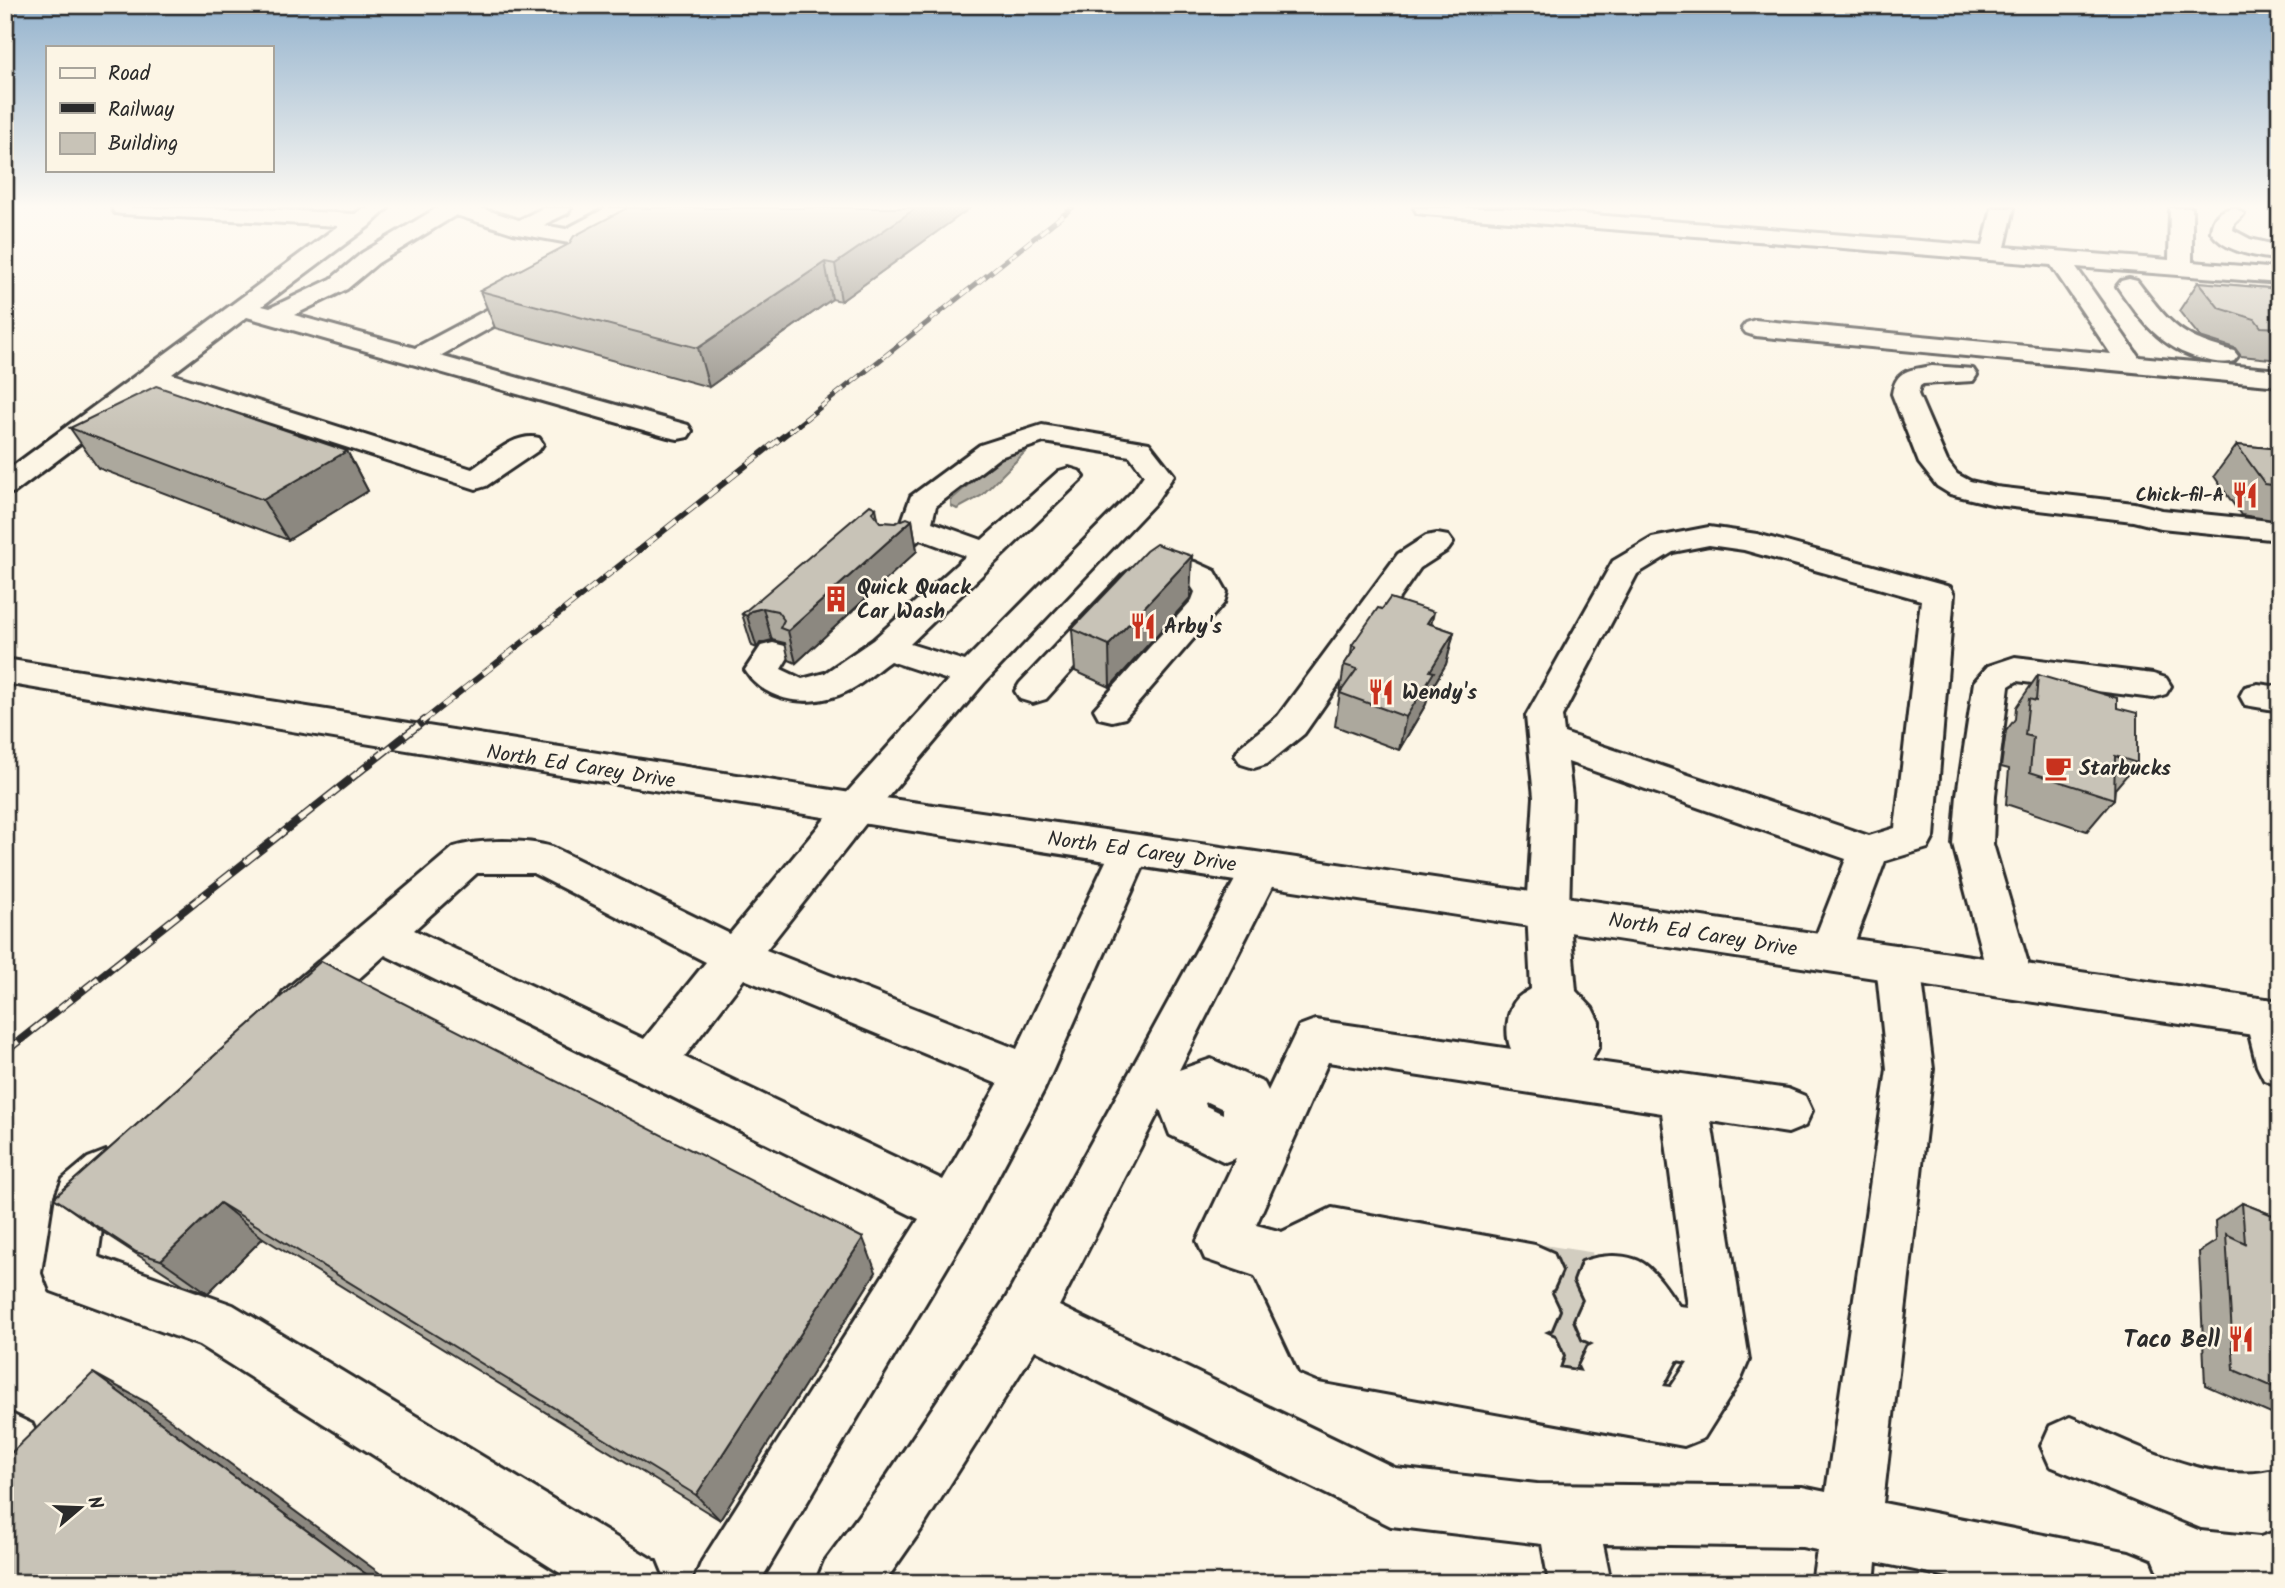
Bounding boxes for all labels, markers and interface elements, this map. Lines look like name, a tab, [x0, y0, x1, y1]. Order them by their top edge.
legend	[46, 46, 273, 172]
text: Road	[108, 58, 151, 91]
text: Railway	[108, 94, 174, 127]
text: Building	[108, 128, 178, 161]
restaurant icon: Chick-fil-A	[2230, 480, 2260, 510]
place label: Chick-fil-A	[2136, 482, 2224, 511]
place label: Quick Quack Car Wash	[857, 572, 971, 629]
building icon: Quick Quack Car Wash	[821, 584, 851, 614]
restaurant icon: Arby's	[1128, 611, 1158, 641]
place label: Arby's	[1164, 611, 1222, 644]
restaurant icon: Wendy's	[1366, 677, 1396, 707]
place label: Wendy's	[1402, 677, 1477, 710]
street label: North Ed Carey Drive	[484, 736, 678, 799]
cafe icon: Starbucks	[2043, 753, 2073, 783]
place label: Starbucks	[2079, 753, 2171, 786]
street label: North Ed Carey Drive	[1045, 823, 1239, 882]
street label: North Ed Carey Drive	[1606, 904, 1800, 967]
place label: Taco Bell	[2123, 1321, 2221, 1360]
restaurant icon: Taco Bell	[2226, 1324, 2256, 1354]
north arrow	[46, 1472, 116, 1542]
text: N	[78, 1493, 110, 1514]

